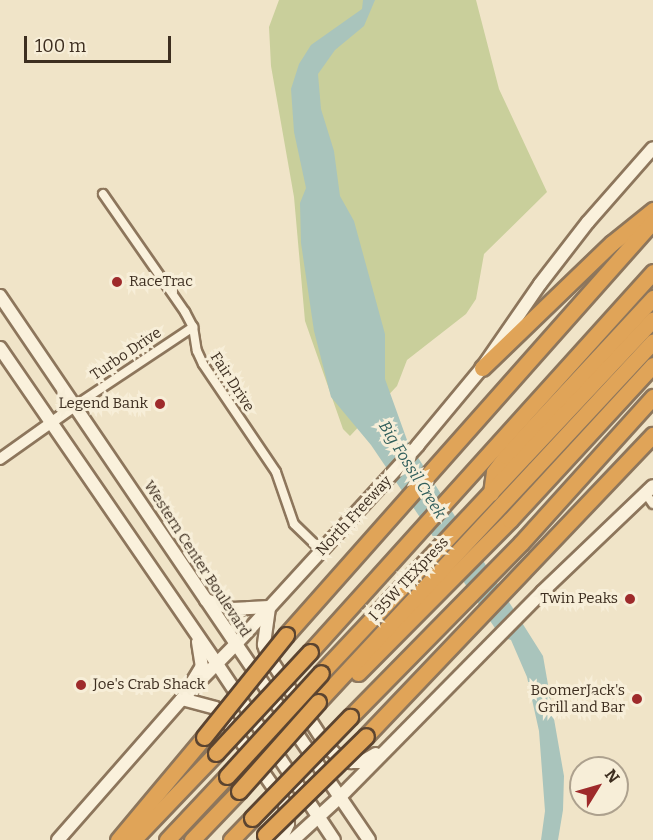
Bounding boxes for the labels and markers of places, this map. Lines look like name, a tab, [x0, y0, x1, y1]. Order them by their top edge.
place label: RaceTrac	[129, 273, 193, 291]
marker: RaceTrac	[110, 275, 124, 289]
place label: Legend Bank	[58, 395, 148, 413]
marker: Legend Bank	[153, 397, 167, 411]
place label: Twin Peaks	[540, 590, 618, 608]
marker: Twin Peaks	[623, 592, 637, 606]
place label: Joe's Crab Shack	[93, 676, 205, 694]
marker: Joe's Crab Shack	[74, 678, 88, 692]
place label: BoomerJack's Grill and Bar	[530, 681, 625, 716]
marker: BoomerJack's Grill and Bar	[630, 692, 644, 706]

